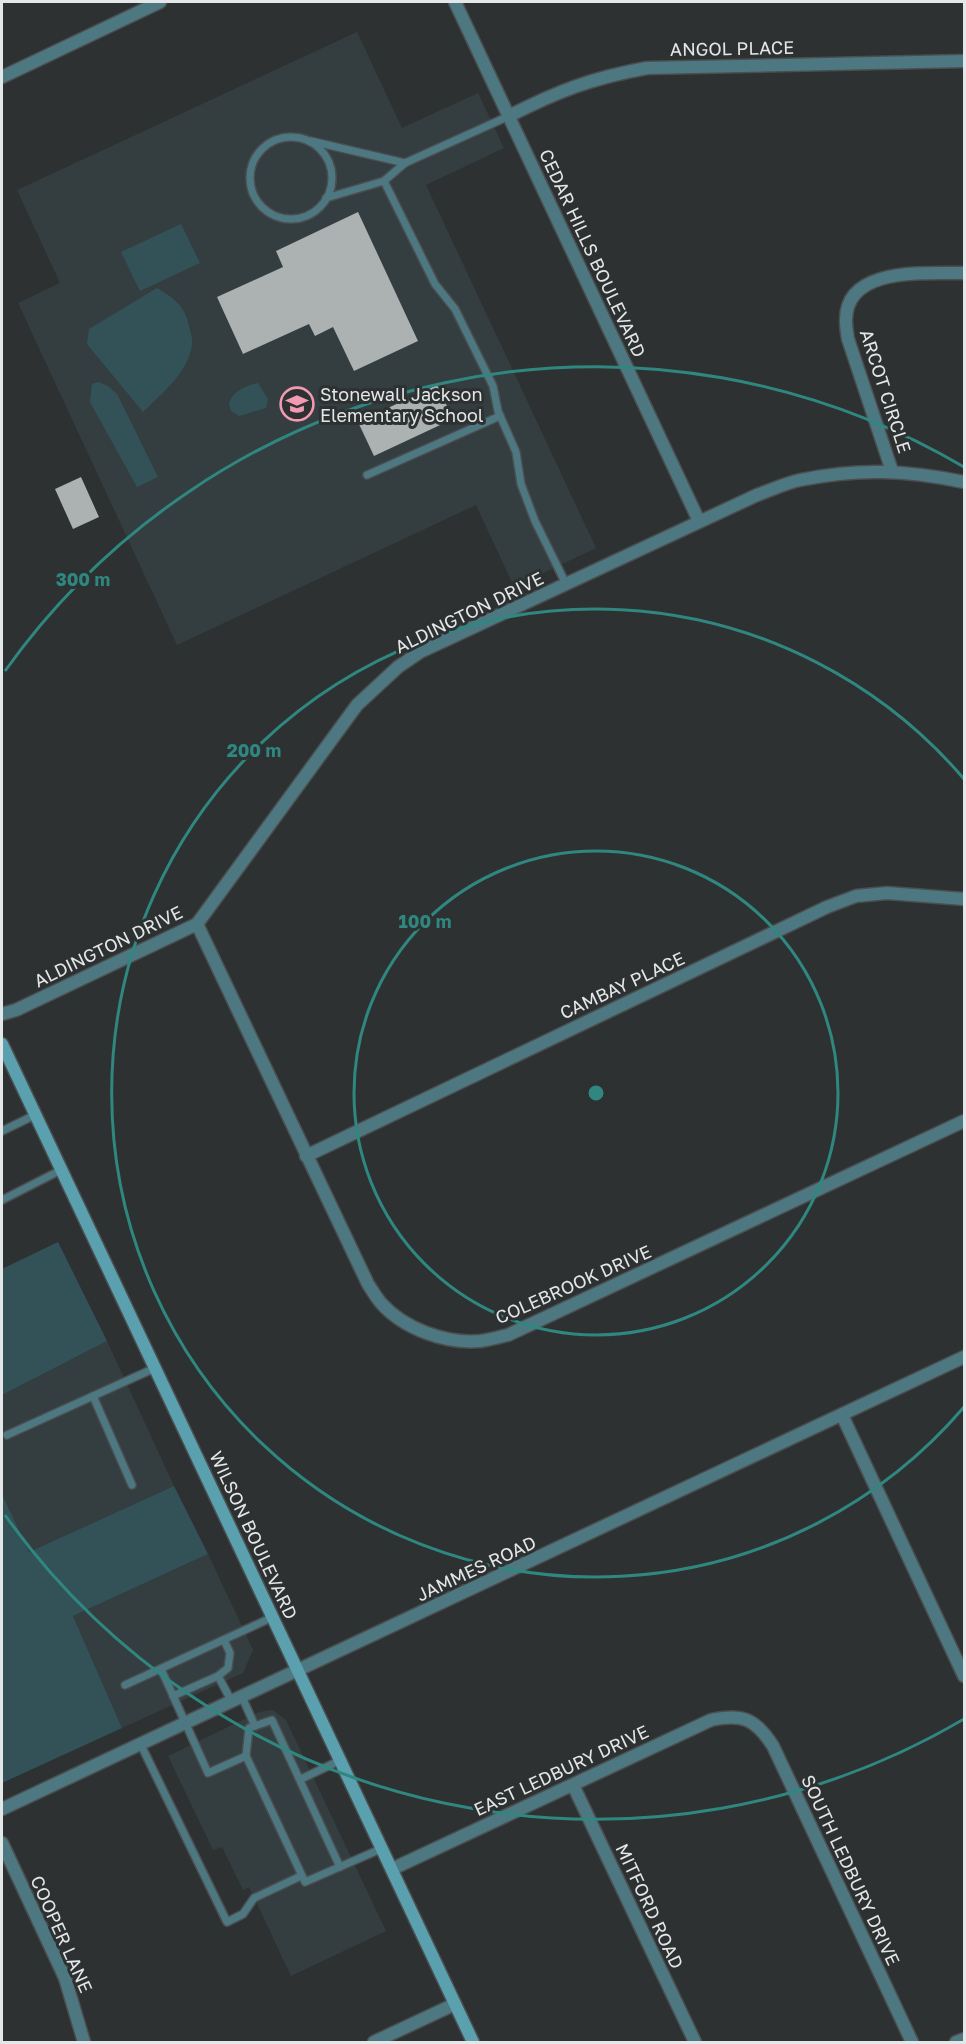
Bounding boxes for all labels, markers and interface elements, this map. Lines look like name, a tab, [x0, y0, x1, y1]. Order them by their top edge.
street label: ANGOL PLACE	[670, 36, 794, 60]
street label: CEDAR HILLS BOULEVARD	[535, 145, 651, 361]
street label: ARCOT CIRCLE	[856, 326, 916, 456]
place label: Stonewall Jackson Elementary School	[320, 383, 484, 426]
school or university icon: Stonewall Jackson Elementary School	[279, 386, 315, 422]
street label: ALDINGTON DRIVE	[391, 567, 547, 657]
text: 300 m	[56, 568, 110, 590]
text: 200 m	[227, 739, 281, 761]
street label: ALDINGTON DRIVE	[30, 901, 186, 991]
text: 100 m	[399, 910, 451, 932]
street label: CAMBAY PLACE	[556, 947, 688, 1023]
centre of rings	[586, 1083, 606, 1103]
street label: COLEBROOK DRIVE	[492, 1240, 654, 1328]
street label: WILSON BOULEVARD	[205, 1447, 303, 1623]
street label: JAMMES ROAD	[413, 1531, 539, 1605]
street label: EAST LEDBURY DRIVE	[470, 1720, 652, 1820]
street label: SOUTH LEDBURY DRIVE	[797, 1771, 905, 1969]
street label: MITFORD ROAD	[611, 1840, 689, 1972]
street label: COOPER LANE	[26, 1872, 98, 1996]

